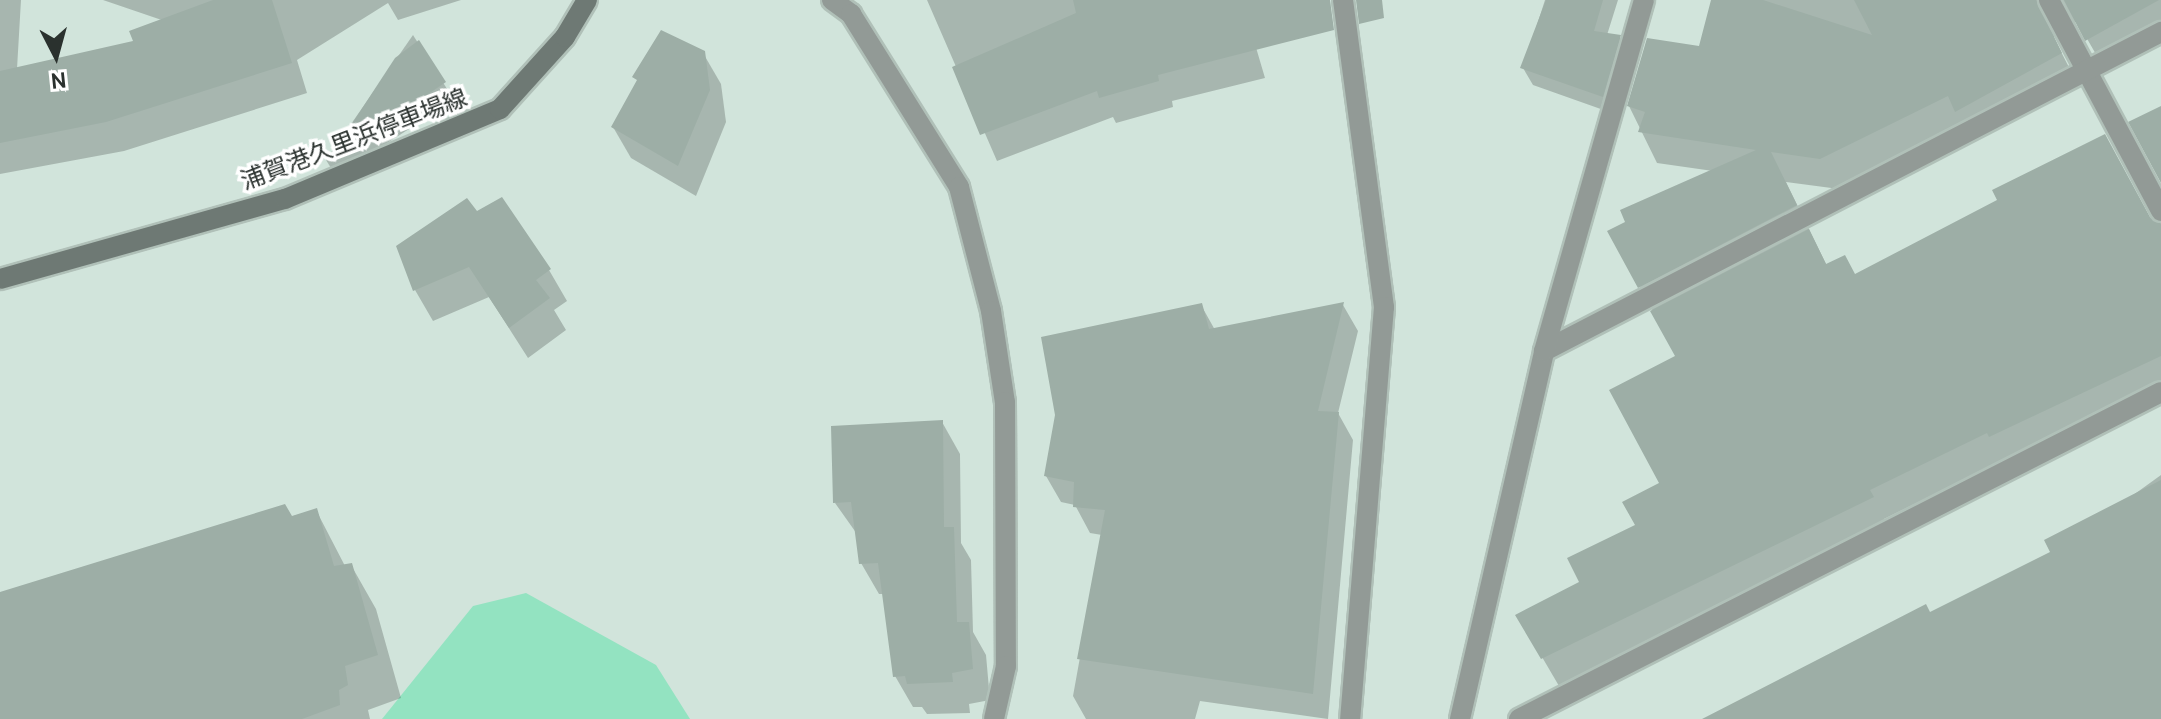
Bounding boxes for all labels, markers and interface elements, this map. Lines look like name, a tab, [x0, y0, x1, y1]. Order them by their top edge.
north arrow	[16, 16, 96, 96]
text: N	[49, 66, 68, 95]
street label: 浦賀港久里浜停車場線	[237, 83, 471, 195]

